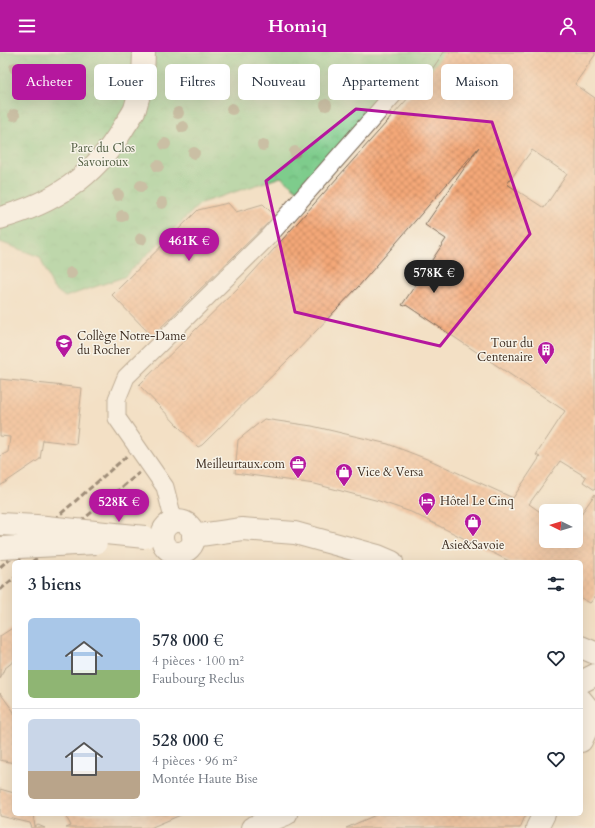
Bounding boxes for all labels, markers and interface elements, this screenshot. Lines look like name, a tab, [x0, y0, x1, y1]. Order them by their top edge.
text: Homiq	[268, 14, 327, 39]
icon: menu	[16, 15, 38, 37]
icon: person	[557, 15, 579, 37]
chip: Acheter	[12, 64, 86, 100]
chip: Louer	[94, 64, 157, 100]
chip: Filtres	[165, 64, 230, 100]
chip: Nouveau	[238, 64, 320, 100]
chip: Appartement	[328, 64, 433, 100]
chip: Maison	[441, 64, 513, 100]
park label: Parc du Clos Savoiroux	[71, 140, 135, 170]
pin: 461K €	[156, 228, 222, 262]
text: 461K €	[168, 232, 210, 250]
pin: 578K €	[401, 260, 467, 294]
text: 578K €	[413, 264, 455, 282]
place label: Collège Notre-Dame du Rocher	[77, 328, 186, 358]
school or university icon: Collège Notre-Dame du Rocher	[54, 333, 74, 358]
place label: Tour du Centenaire	[477, 335, 533, 365]
building icon: Tour du Centenaire	[536, 340, 556, 365]
office icon: Meilleurtaux.com	[288, 454, 308, 479]
place label: Meilleurtaux.com	[196, 456, 286, 472]
shop icon: Vice & Versa	[334, 462, 354, 487]
place label: Vice & Versa	[357, 464, 424, 480]
pin: 528K €	[86, 489, 152, 523]
hotel icon: Hôtel Le Cinq	[417, 491, 437, 516]
text: 528K €	[98, 493, 140, 511]
place label: Hôtel Le Cinq	[440, 493, 514, 509]
north arrow	[539, 504, 583, 548]
map controls	[539, 504, 583, 548]
shop icon: Asie&Savoie	[463, 512, 483, 537]
place label: Asie&Savoie	[442, 537, 504, 553]
text: 3 biens	[28, 573, 81, 596]
icon: filters	[545, 573, 567, 595]
text: 578 000 €	[152, 629, 224, 652]
icon: home	[60, 634, 108, 682]
icon: heart	[545, 647, 567, 669]
text: 4 pièces · 100 m²	[152, 652, 244, 670]
text: Faubourg Reclus	[152, 670, 244, 688]
text: 528 000 €	[152, 729, 224, 752]
icon: home	[60, 735, 108, 783]
icon: heart	[545, 748, 567, 770]
text: 4 pièces · 96 m²	[152, 752, 237, 770]
text: Montée Haute Bise	[152, 770, 258, 788]

